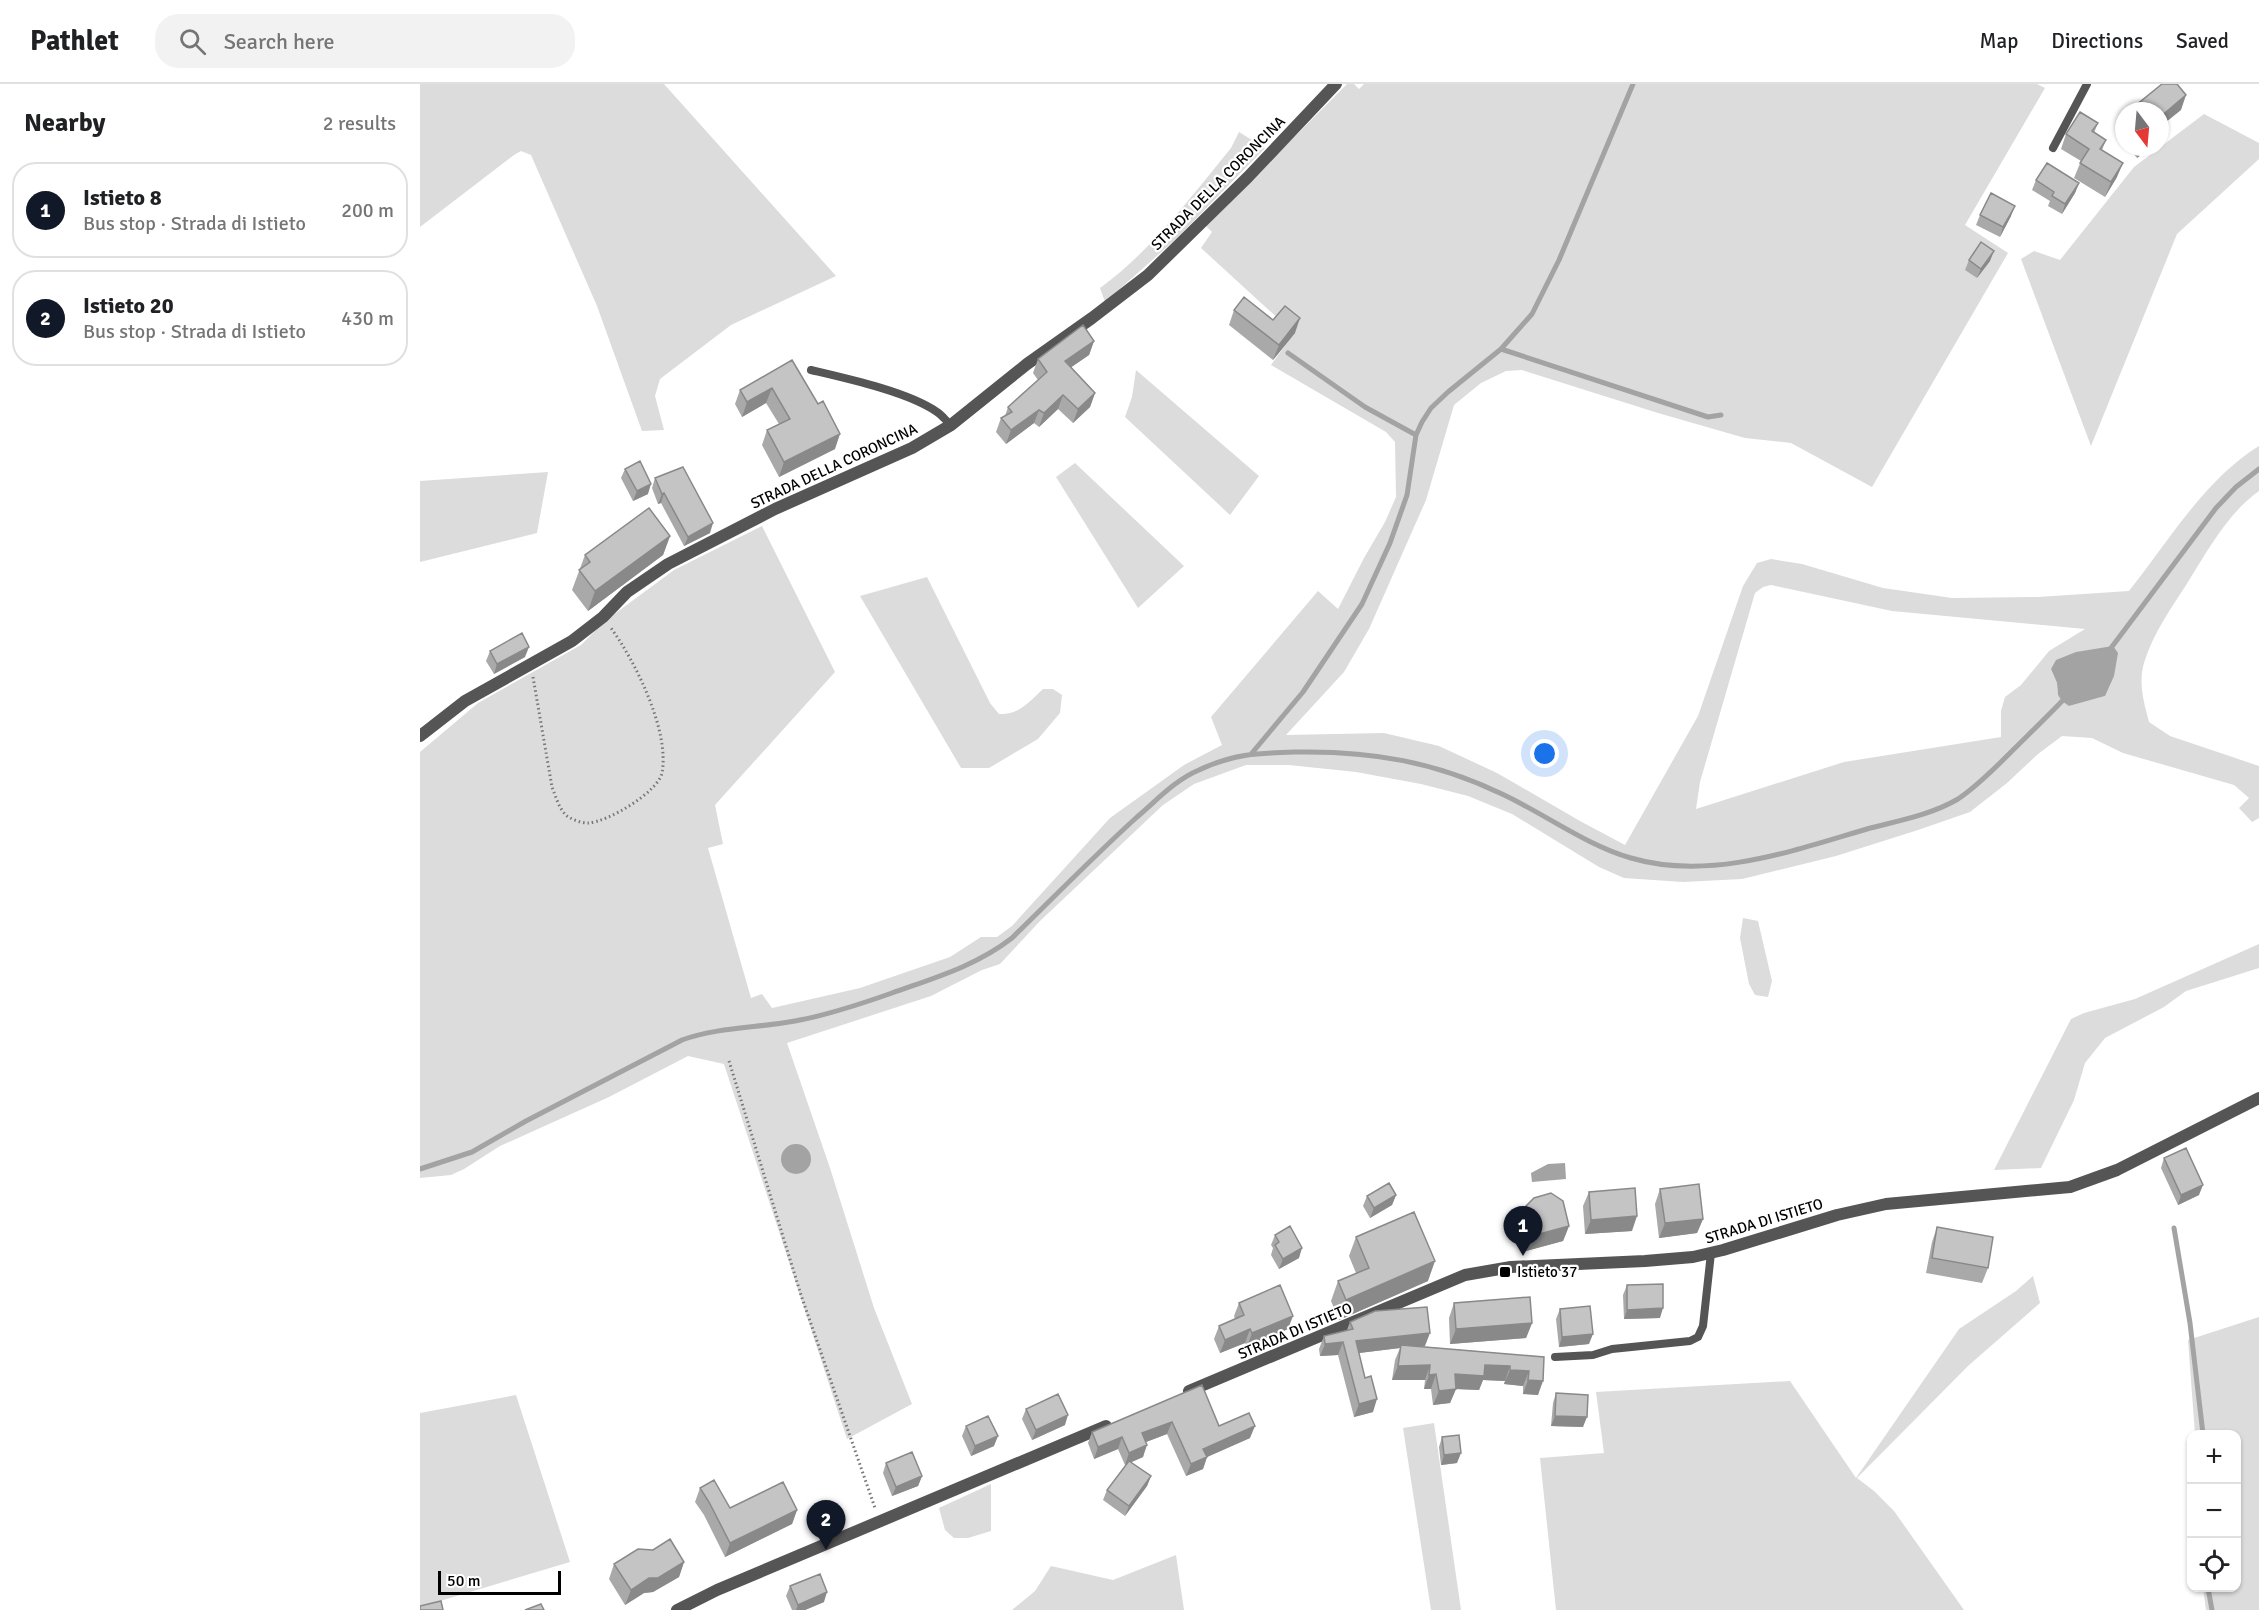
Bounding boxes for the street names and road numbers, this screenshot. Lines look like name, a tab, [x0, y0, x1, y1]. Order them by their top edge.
street label: STRADA DELLA CORONCINA	[1147, 112, 1289, 254]
street label: STRADA DELLA CORONCINA	[748, 419, 920, 513]
street label: STRADA DI ISTIETO	[1703, 1194, 1825, 1247]
street label: STRADA DI ISTIETO	[1235, 1299, 1355, 1363]

